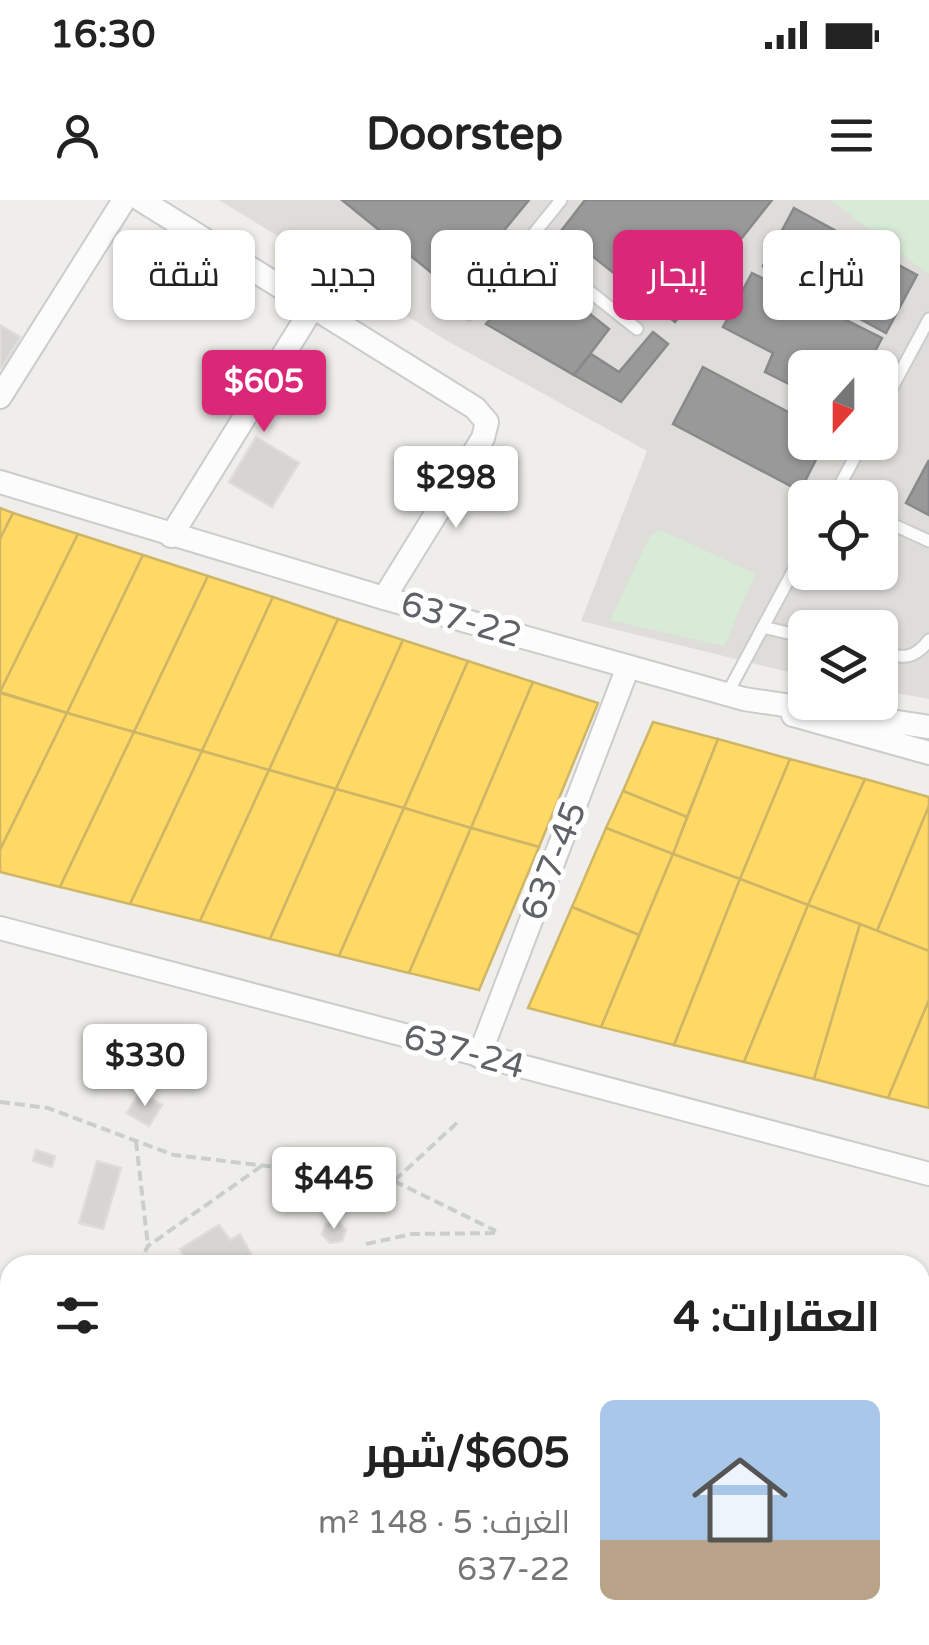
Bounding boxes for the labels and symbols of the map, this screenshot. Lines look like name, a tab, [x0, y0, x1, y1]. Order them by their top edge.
pin: $605	[205, 350, 323, 435]
north arrow	[788, 350, 898, 460]
pin: $298	[397, 446, 515, 531]
street label: 637-22	[396, 583, 526, 657]
street label: 637-45	[512, 796, 596, 926]
street label: 637-24	[399, 1016, 529, 1088]
pin: $330	[86, 1024, 204, 1109]
pin: $445	[275, 1147, 393, 1232]

